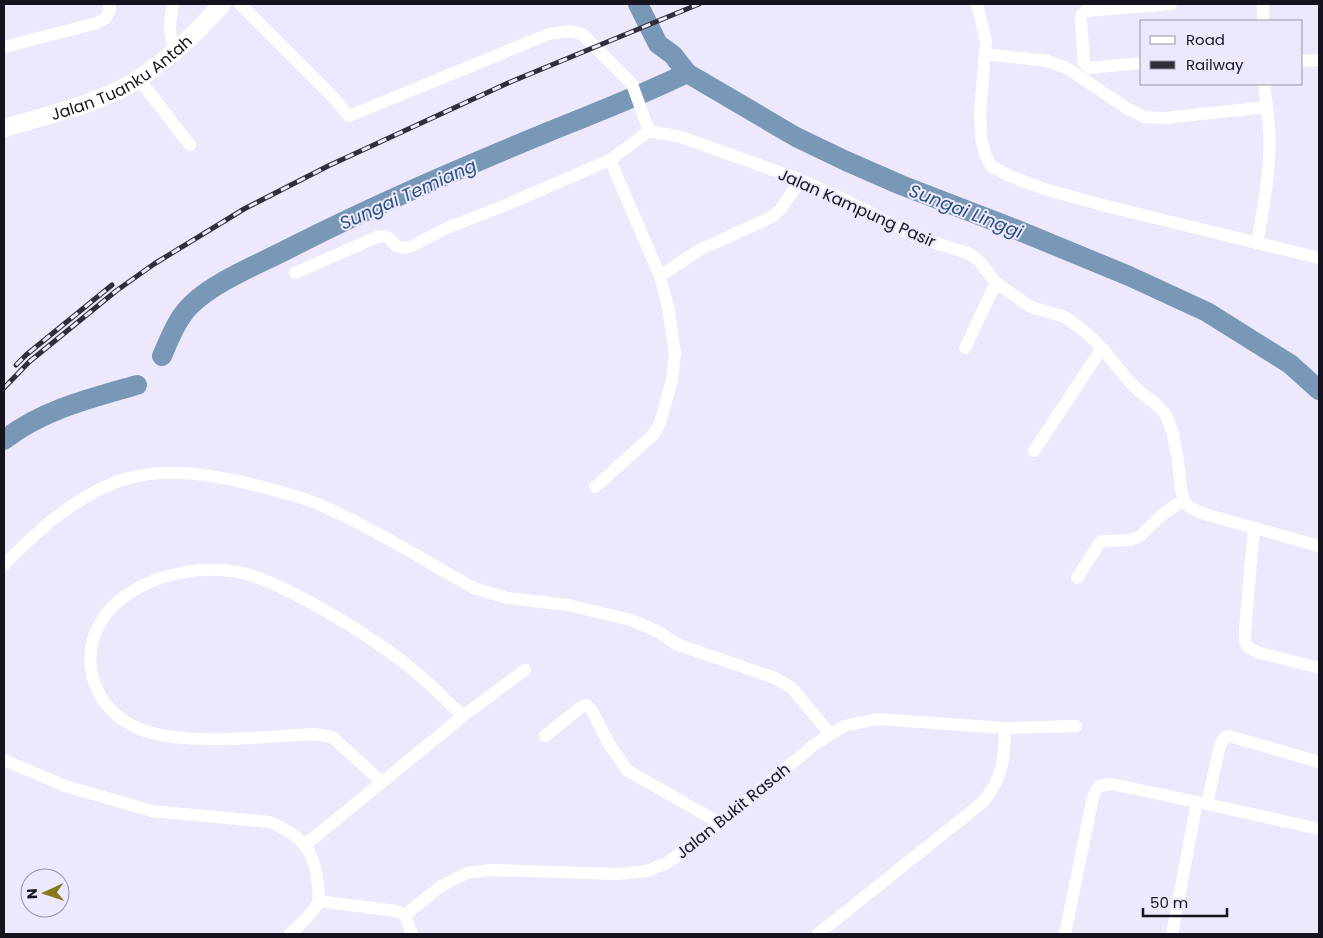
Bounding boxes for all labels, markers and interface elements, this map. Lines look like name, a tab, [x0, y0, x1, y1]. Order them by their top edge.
legend	[1140, 20, 1303, 85]
text: Road	[1186, 29, 1225, 50]
street label: Jalan Tuanku Antah	[48, 30, 197, 126]
text: Railway	[1186, 54, 1244, 75]
water label: Sungai Temiang	[336, 153, 480, 235]
street label: Jalan Kampung Pasir	[775, 163, 939, 253]
water label: Sungai Linggi	[905, 178, 1027, 244]
street label: Jalan Bukit Rasah	[671, 758, 795, 864]
north arrow	[20, 868, 70, 918]
scale bar	[1143, 886, 1227, 918]
text: N	[22, 888, 42, 899]
text: 50 m	[1150, 892, 1188, 913]

